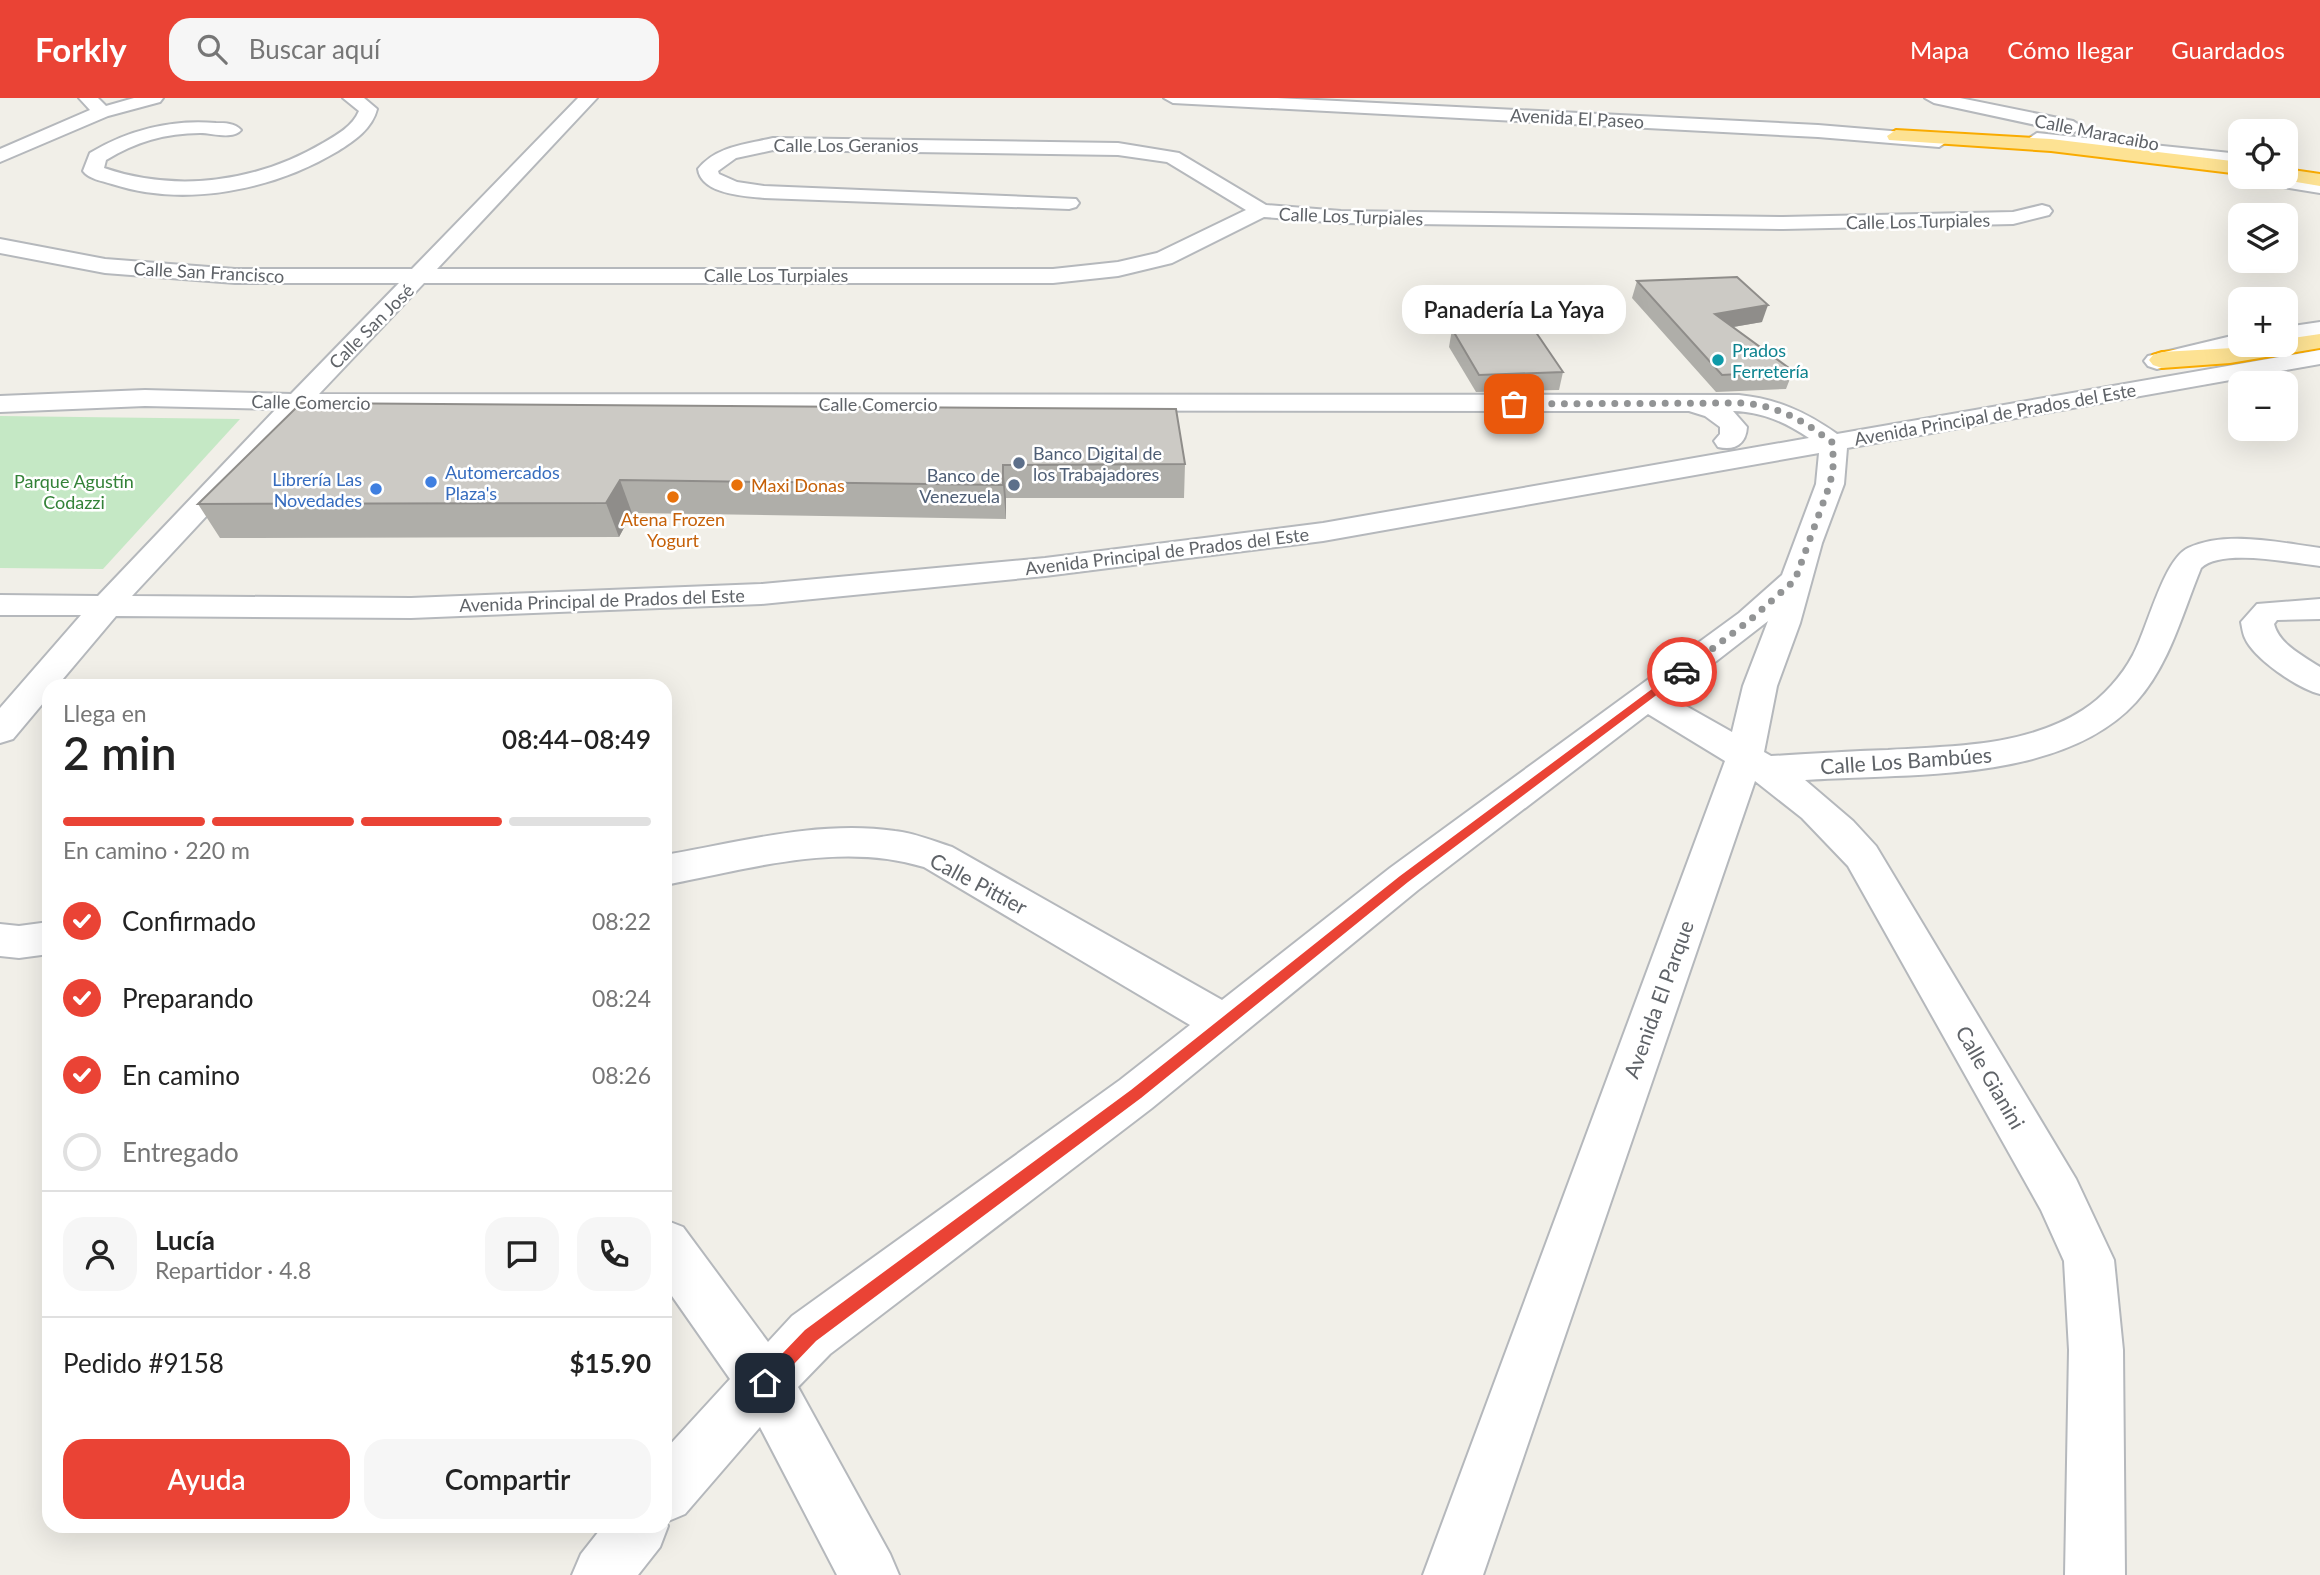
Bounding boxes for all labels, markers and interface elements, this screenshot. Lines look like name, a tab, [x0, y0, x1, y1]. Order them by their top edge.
search box	[169, 18, 659, 81]
text: Forkly	[35, 29, 127, 69]
icon: search	[193, 30, 231, 68]
text: Buscar aquí	[249, 33, 380, 65]
text: Mapa	[1910, 35, 1969, 64]
text: Cómo llegar	[2007, 35, 2133, 64]
text: Guardados	[2171, 35, 2285, 64]
street label: Avenida El Paseo	[1509, 104, 1645, 132]
street label: Calle Maracaibo	[2033, 109, 2161, 155]
map controls	[2228, 119, 2298, 441]
button: locate	[2228, 119, 2298, 189]
street label: Calle Los Geranios	[773, 134, 919, 156]
street label: Calle Los Turpiales	[1278, 202, 1424, 230]
button: layers	[2228, 203, 2298, 273]
street label: Calle Los Turpiales	[1846, 209, 1991, 233]
street label: Calle San Francisco	[133, 257, 285, 287]
street label: Calle Los Turpiales	[704, 264, 848, 286]
street label: Calle San José	[324, 279, 418, 373]
callout: Panadería La Yaya	[1402, 285, 1626, 334]
button: +	[2228, 287, 2298, 357]
text: Panadería La Yaya	[1423, 295, 1605, 323]
place label: Prados Ferretería	[1732, 339, 1809, 382]
marker: Prados Ferretería	[1710, 352, 1726, 368]
button: −	[2228, 371, 2298, 441]
pin	[1484, 374, 1544, 434]
street label: Avenida Principal de Prados del Este	[1852, 378, 2138, 450]
icon: bag	[1495, 385, 1533, 423]
street label: Calle Comercio	[251, 390, 371, 414]
street label: Calle Comercio	[818, 393, 938, 415]
place label: Banco Digital de los Trabajadores	[1033, 442, 1162, 485]
marker: Banco Digital de los Trabajadores	[1011, 455, 1027, 471]
place label: Automercados Plaza's	[445, 461, 560, 504]
place label: Banco de Venezuela	[919, 464, 1000, 507]
place label: Librería Las Novedades	[272, 468, 362, 511]
park label: Parque Agustín Codazzi	[14, 470, 134, 513]
marker: Automercados Plaza's	[423, 474, 439, 490]
place label: Maxi Donas	[751, 474, 845, 496]
marker: Maxi Donas	[729, 477, 745, 493]
marker: Banco de Venezuela	[1006, 477, 1022, 493]
marker: Librería Las Novedades	[368, 481, 384, 497]
marker: Atena Frozen Yogurt	[665, 489, 681, 505]
place label: Atena Frozen Yogurt	[621, 508, 725, 551]
street label: Avenida Principal de Prados del Este	[1024, 523, 1310, 579]
street label: Avenida Principal de Prados del Este	[459, 584, 745, 616]
courier	[1647, 637, 1717, 707]
icon: car	[1663, 653, 1701, 691]
text: Llega en	[63, 699, 147, 727]
text: 08:44–08:49	[502, 723, 651, 755]
text: 2 min	[63, 725, 177, 780]
street label: Calle Los Bambúes	[1819, 742, 1993, 778]
text: En camino · 220 m	[63, 836, 250, 864]
street label: Calle Pittier	[926, 847, 1032, 919]
icon: check	[63, 902, 101, 940]
text: Confirmado	[122, 905, 256, 937]
text: 08:22	[592, 907, 651, 935]
street label: Avenida El Parque	[1618, 917, 1698, 1081]
icon: check	[63, 979, 101, 1017]
text: Preparando	[122, 982, 254, 1014]
text: 08:24	[592, 984, 651, 1012]
street label: Calle Gianini	[1951, 1021, 2031, 1133]
icon: check	[63, 1056, 101, 1094]
text: En camino	[122, 1059, 240, 1091]
text: 08:26	[592, 1061, 651, 1089]
text: Entregado	[122, 1136, 239, 1168]
button: person	[63, 1217, 137, 1291]
button: chat	[485, 1217, 559, 1291]
button: phone	[577, 1217, 651, 1291]
text: Lucía	[155, 1224, 215, 1256]
text: Repartidor · 4.8	[155, 1256, 311, 1284]
text: Pedido #9158	[63, 1347, 224, 1379]
text: $15.90	[569, 1347, 651, 1379]
pin	[735, 1353, 795, 1413]
icon: home	[746, 1364, 784, 1402]
button: Ayuda	[63, 1439, 350, 1519]
button: Compartir	[364, 1439, 651, 1519]

